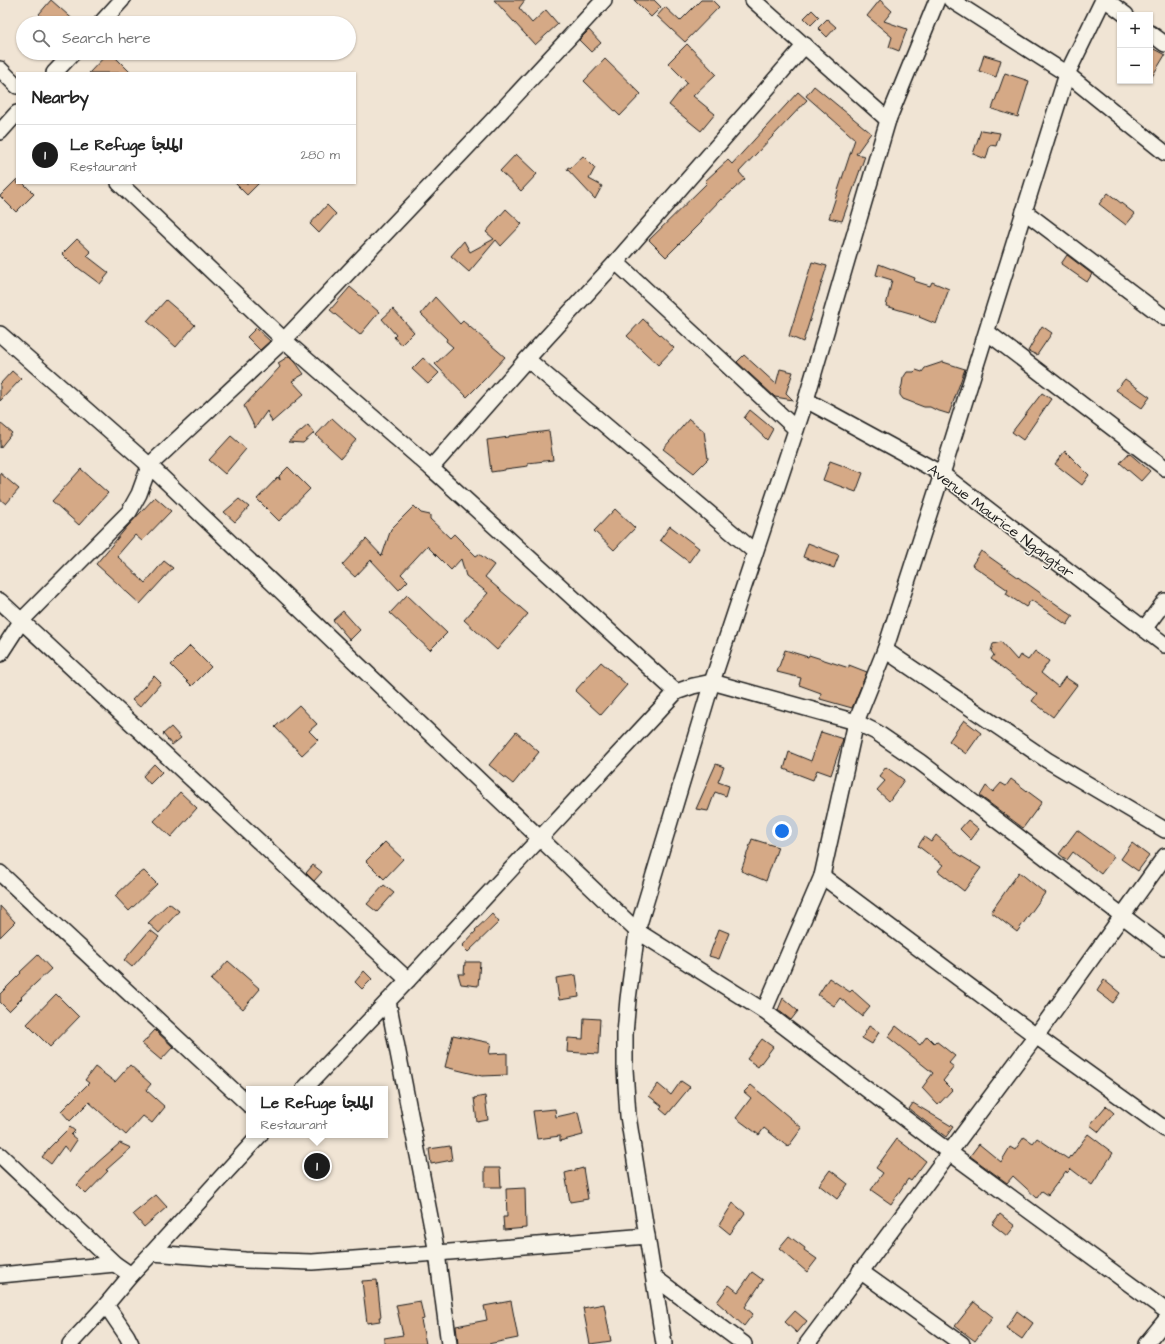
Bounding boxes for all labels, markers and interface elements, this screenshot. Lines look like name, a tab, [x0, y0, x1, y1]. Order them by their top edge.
map controls	[1117, 12, 1153, 84]
button: +	[1117, 12, 1153, 48]
search box	[16, 16, 356, 60]
icon: search	[30, 27, 52, 49]
text: Search here	[62, 28, 151, 49]
button: −	[1117, 48, 1153, 84]
text: Nearby	[32, 86, 89, 110]
text: Le Refuge الملجأ	[70, 135, 183, 156]
text: 1	[44, 146, 46, 164]
text: 280 m	[301, 146, 340, 164]
text: Restaurant	[70, 158, 137, 176]
street label: Avenue Maurice Ngangtar	[922, 459, 1078, 584]
your location	[772, 821, 792, 841]
popup	[246, 1086, 388, 1138]
text: Le Refuge الملجأ	[261, 1093, 373, 1114]
text: Restaurant	[261, 1116, 327, 1134]
pin: 1	[304, 1151, 330, 1181]

